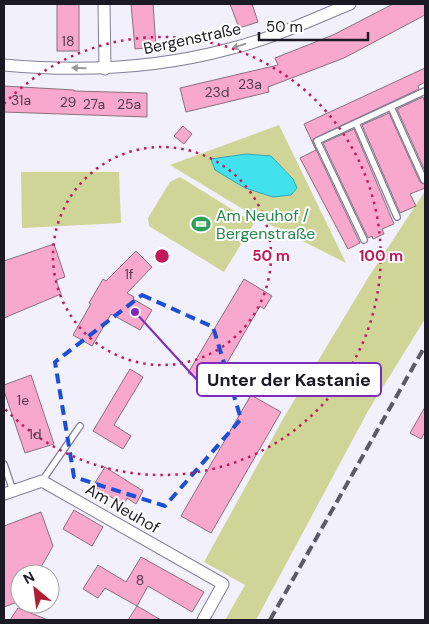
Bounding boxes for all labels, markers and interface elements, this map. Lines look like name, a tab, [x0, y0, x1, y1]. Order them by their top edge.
scale bar	[259, 10, 368, 42]
text: 50 m	[266, 17, 303, 37]
street label: Bergenstraße	[141, 18, 243, 59]
house number: 18	[62, 32, 74, 50]
one-way arrow	[231, 43, 246, 51]
one-way arrow	[70, 64, 86, 72]
house number: 23a	[238, 75, 262, 93]
house number: 23d	[204, 83, 230, 101]
house number: 31a	[11, 91, 31, 109]
house number: 29	[60, 93, 77, 111]
house number: 27a	[83, 95, 105, 113]
house number: 25a	[117, 95, 141, 113]
place label: Am Neuhof / Bergenstraße	[216, 205, 315, 244]
sports icon: Am Neuhof / Bergenstraße	[190, 213, 212, 235]
text: 50 m	[252, 246, 290, 266]
text: 100 m	[359, 246, 403, 266]
centre of rings	[153, 247, 171, 265]
house number: 1f	[124, 265, 134, 283]
callout: Unter der Kastanie	[197, 363, 381, 396]
text: Unter der Kastanie	[207, 368, 371, 392]
house number: 1e	[17, 391, 29, 409]
house number: 1d	[28, 425, 42, 443]
street label: Am Neuhof	[82, 479, 164, 538]
north arrow	[10, 564, 60, 614]
text: N	[20, 567, 38, 588]
house number: 8	[136, 571, 144, 589]

